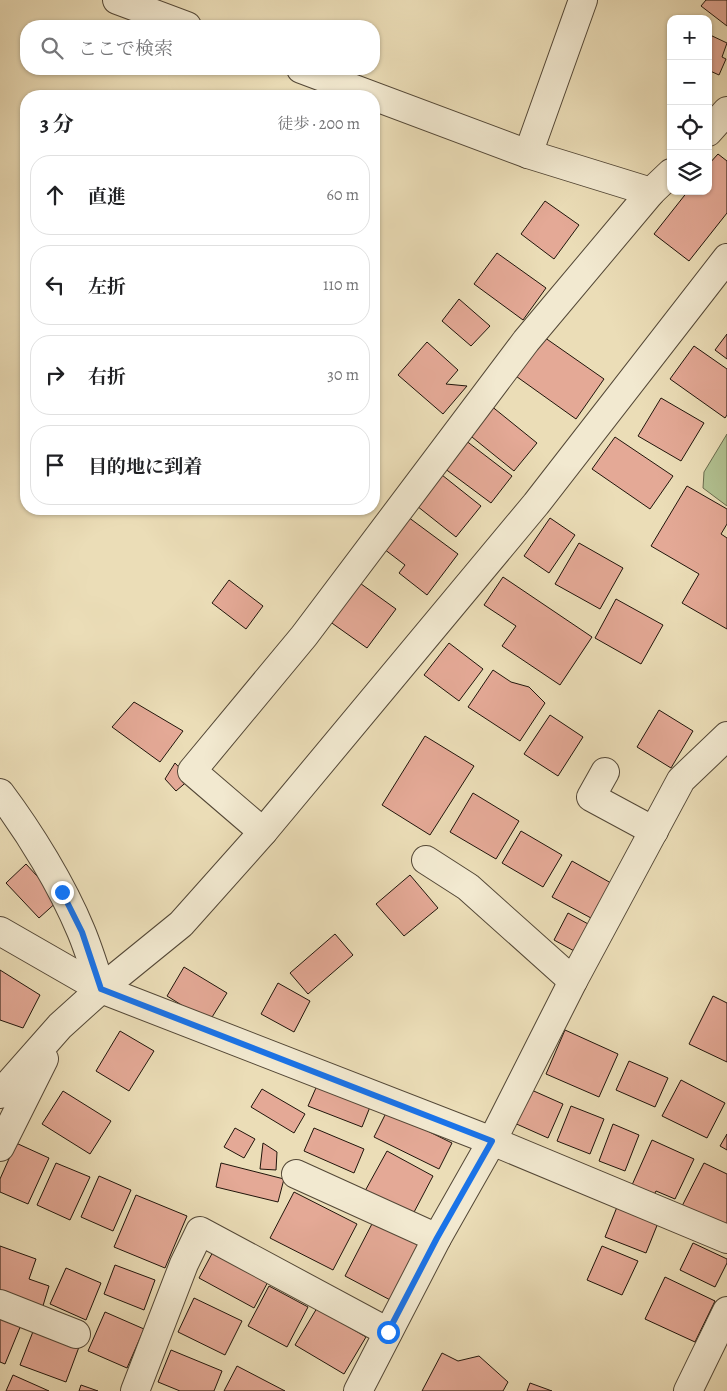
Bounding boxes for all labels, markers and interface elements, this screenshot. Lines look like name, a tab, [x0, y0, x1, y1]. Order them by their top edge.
map controls	[667, 15, 712, 195]
button: +	[667, 15, 712, 60]
search box	[20, 20, 380, 75]
icon: search	[38, 34, 66, 62]
text: ここで検索	[78, 36, 173, 62]
button: −	[667, 60, 712, 105]
button: locate	[667, 105, 712, 150]
text: 3 分	[40, 110, 74, 138]
text: 徒歩 · 200 m	[277, 113, 360, 135]
button: layers	[667, 150, 712, 195]
icon: ahead	[41, 181, 69, 209]
text: 直進	[88, 184, 126, 210]
text: 60 m	[327, 184, 359, 206]
icon: left	[41, 271, 69, 299]
text: 左折	[88, 274, 126, 300]
text: 110 m	[323, 274, 359, 296]
icon: right	[41, 361, 69, 389]
text: 右折	[88, 364, 126, 390]
text: 30 m	[327, 364, 359, 386]
icon: arrive	[41, 451, 69, 479]
text: 目的地に到着	[88, 454, 202, 480]
route end	[51, 881, 74, 904]
route start	[377, 1321, 400, 1344]

